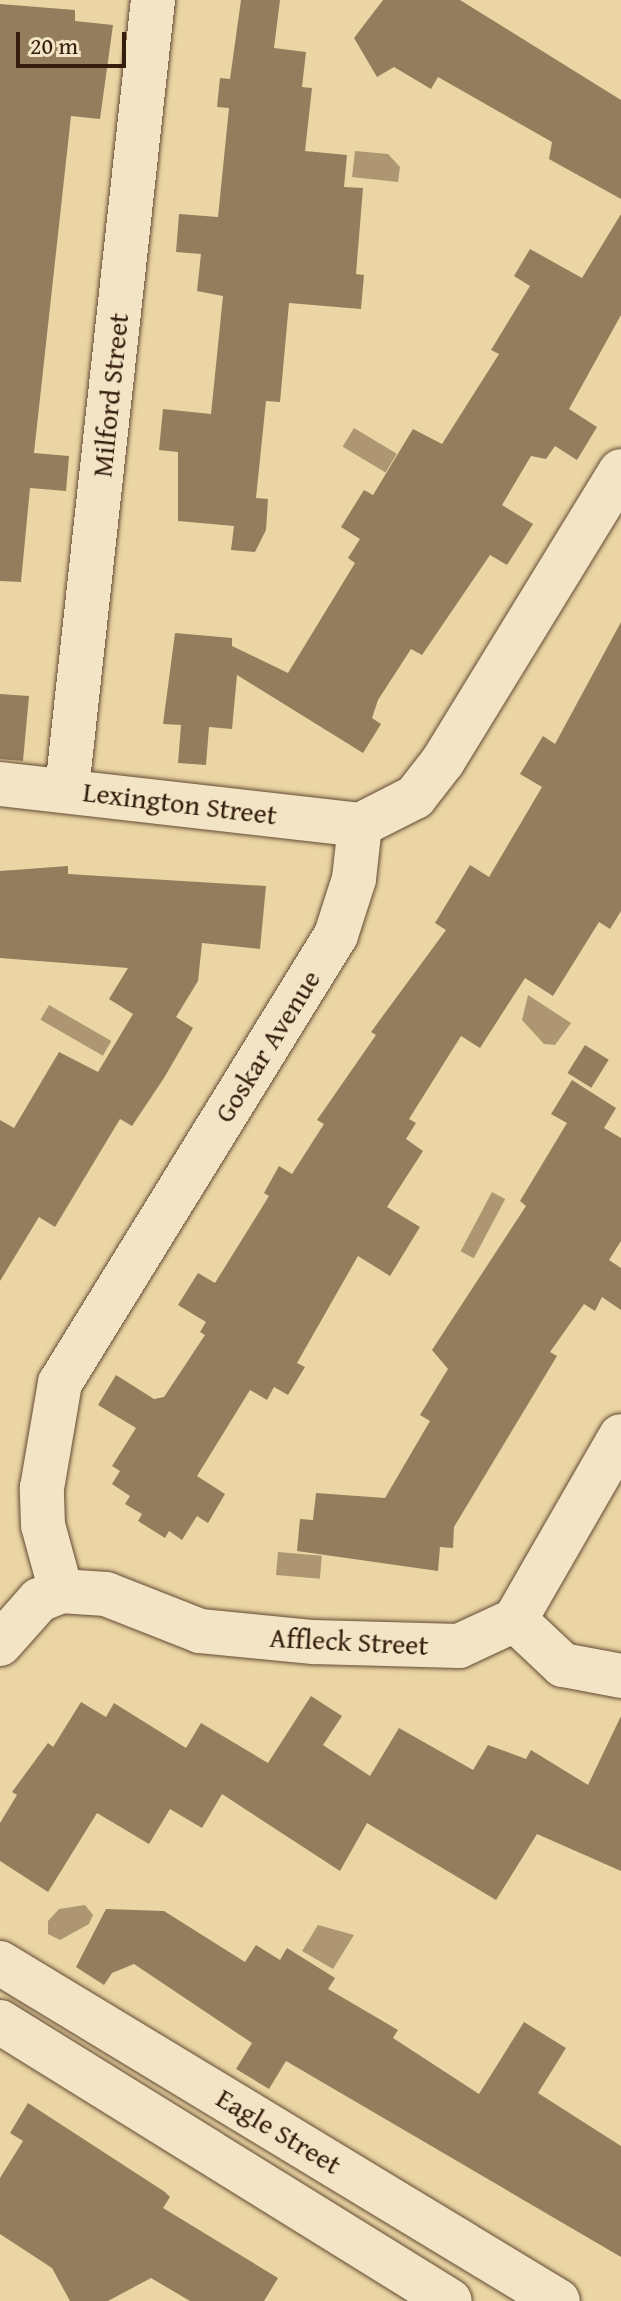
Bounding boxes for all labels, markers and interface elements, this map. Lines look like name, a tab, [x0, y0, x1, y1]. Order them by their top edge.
scale bar	[20, 16, 130, 66]
text: 20 m	[30, 28, 78, 63]
street label: Milford Street	[85, 311, 135, 479]
street label: Lexington Street	[81, 774, 279, 832]
street label: Goskar Avenue	[207, 964, 327, 1128]
street label: Affleck Street	[269, 1620, 429, 1662]
street label: Eagle Street	[211, 2081, 347, 2181]

